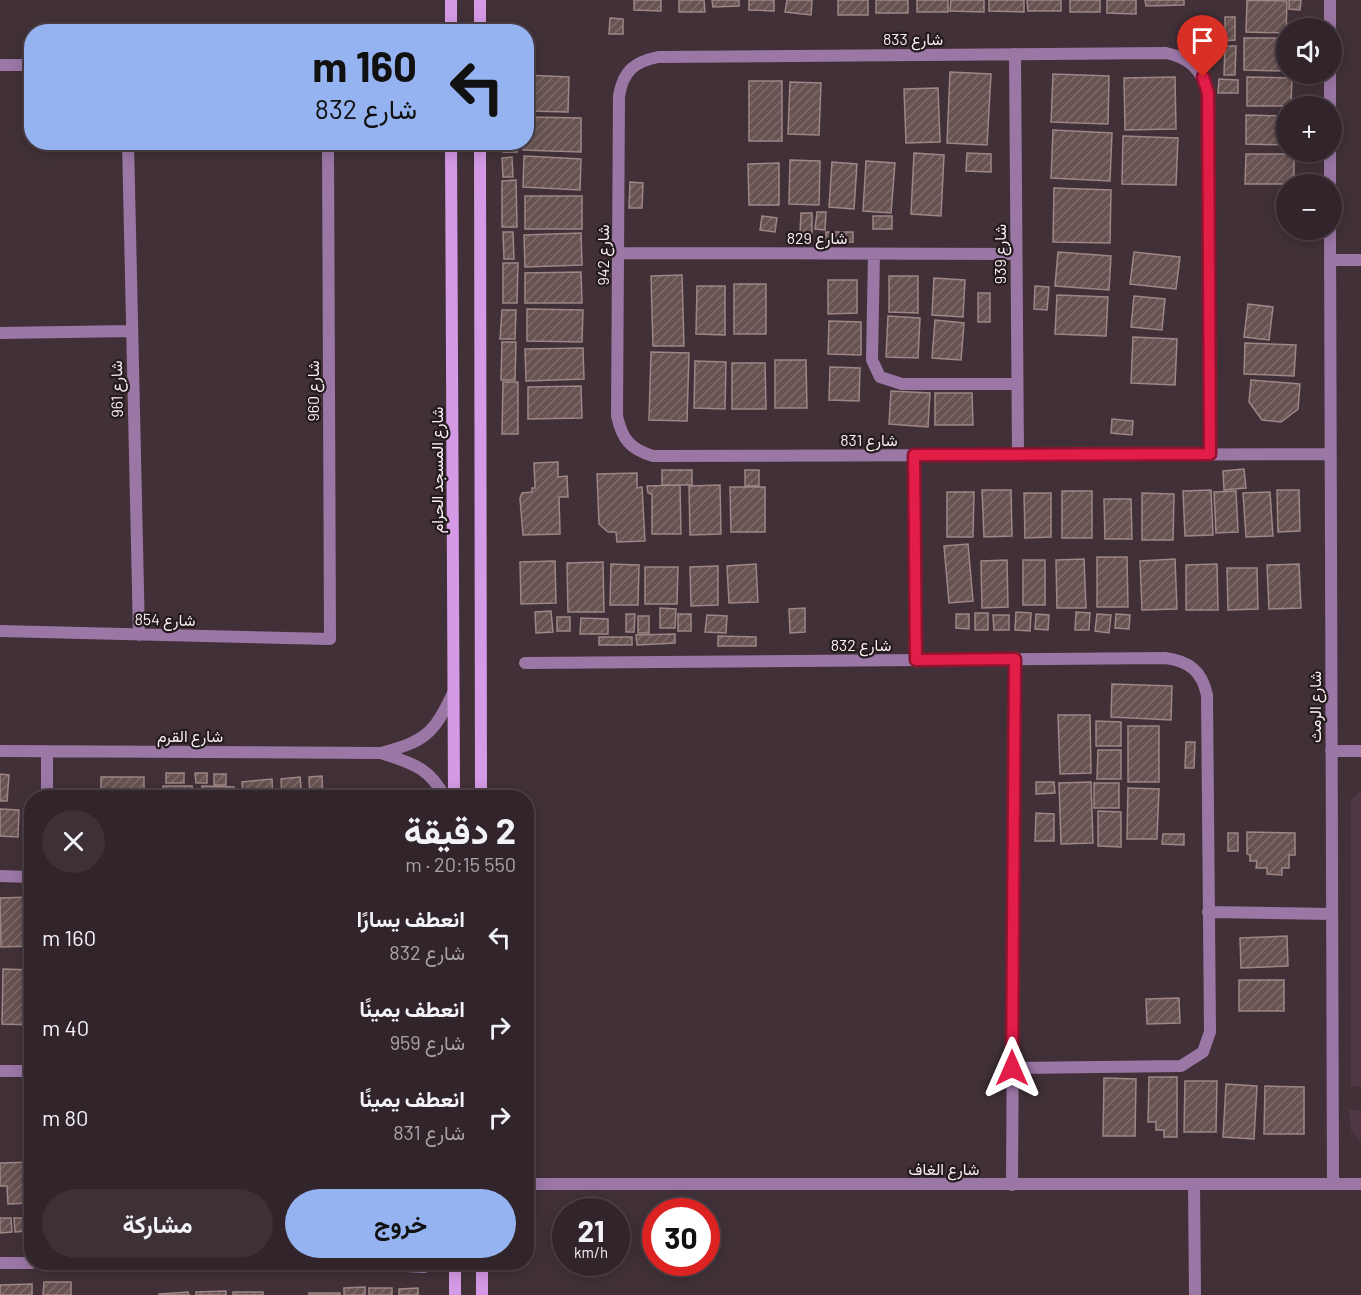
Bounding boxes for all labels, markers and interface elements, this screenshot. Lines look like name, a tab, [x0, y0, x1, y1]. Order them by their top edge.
pin	[1177, 15, 1228, 77]
map controls	[1276, 18, 1342, 240]
button: sound	[1276, 18, 1342, 84]
icon: arrive	[1186, 24, 1219, 57]
street label: شارع 833	[883, 29, 943, 51]
text: 160 m	[312, 40, 417, 90]
icon: left	[438, 48, 516, 126]
text: شارع 832	[315, 92, 417, 124]
button: +	[1276, 96, 1342, 162]
button: −	[1276, 174, 1342, 240]
street label: شارع 942	[593, 224, 615, 286]
street label: شارع 939	[990, 224, 1012, 284]
street label: شارع 829	[787, 228, 847, 250]
street label: شارع 961	[106, 360, 129, 418]
street label: شارع 960	[303, 360, 325, 422]
street label: شارع المسجد الحرام	[427, 407, 449, 533]
street label: شارع 831	[840, 430, 898, 452]
street label: شارع 854	[134, 609, 196, 632]
street label: شارع 832	[831, 635, 891, 657]
street label: شارع الرمث	[1305, 671, 1327, 743]
street label: شارع القرم	[157, 726, 223, 748]
text: 2 دقيقة	[404, 808, 516, 851]
button: close	[42, 810, 105, 873]
text: 550 m · 20:15	[405, 852, 516, 876]
text: انعطف يسارًا	[356, 905, 465, 931]
icon: left	[483, 921, 516, 954]
text: 160 m	[42, 924, 96, 950]
text: شارع 832	[389, 940, 465, 964]
text: انعطف يمينًا	[359, 995, 465, 1021]
icon: right	[483, 1011, 516, 1044]
text: 40 m	[42, 1014, 89, 1040]
text: شارع 959	[390, 1030, 465, 1054]
position arrow	[980, 1036, 1044, 1100]
text: انعطف يمينًا	[359, 1085, 465, 1111]
icon: right	[483, 1101, 516, 1134]
text: 80 m	[42, 1104, 89, 1130]
text: شارع 831	[393, 1120, 465, 1144]
street label: شارع الغاف	[909, 1159, 979, 1181]
button: مشاركة	[42, 1189, 273, 1258]
button: خروج	[285, 1189, 516, 1258]
speed limit sign: 30	[642, 1198, 720, 1276]
text: 21	[577, 1212, 605, 1248]
text: km/h	[574, 1243, 608, 1261]

